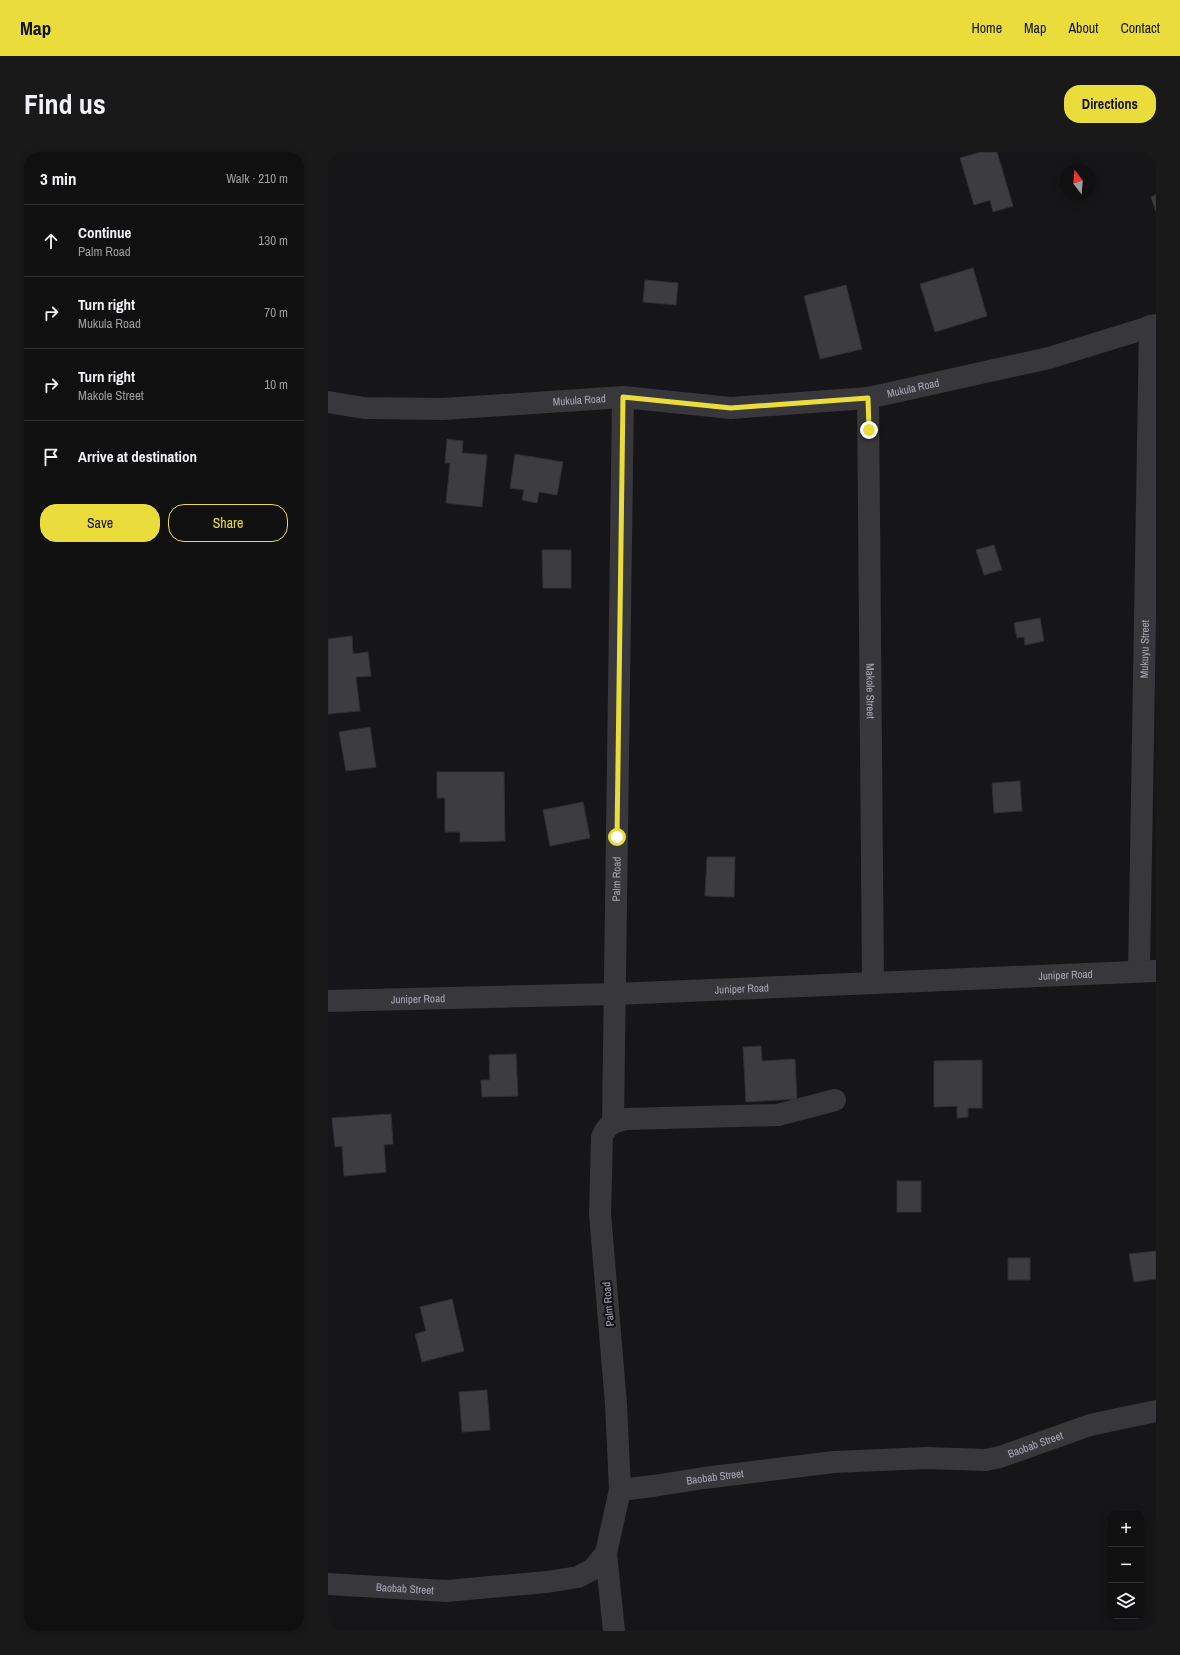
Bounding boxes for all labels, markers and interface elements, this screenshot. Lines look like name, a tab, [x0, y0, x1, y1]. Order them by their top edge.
text: Map	[20, 15, 51, 41]
text: Home	[971, 19, 1002, 37]
text: Map	[1024, 19, 1046, 37]
text: About	[1068, 19, 1098, 37]
text: Contact	[1120, 19, 1160, 37]
text: Find us	[24, 85, 106, 123]
button: Directions	[1064, 85, 1156, 123]
north arrow	[1060, 164, 1096, 200]
text: 3 min	[40, 167, 76, 190]
text: Walk · 210 m	[226, 170, 288, 187]
text: Continue	[78, 222, 131, 243]
icon: ahead	[40, 230, 62, 252]
text: 130 m	[258, 232, 288, 249]
text: Palm Road	[78, 243, 131, 260]
text: Turn right	[78, 294, 135, 315]
icon: right	[40, 302, 62, 324]
text: 70 m	[264, 304, 288, 321]
text: Mukula Road	[78, 315, 141, 332]
text: Turn right	[78, 366, 135, 387]
icon: right	[40, 374, 62, 396]
street label: Mukula Road	[886, 375, 941, 401]
text: 10 m	[264, 376, 288, 393]
text: Makole Street	[78, 387, 144, 404]
street label: Mukula Road	[552, 391, 606, 409]
route end	[860, 421, 878, 439]
icon: arrive	[40, 446, 62, 468]
text: Arrive at destination	[78, 446, 197, 467]
button: Save	[40, 504, 160, 542]
button: Share	[168, 504, 288, 542]
street label: Mukuyu Street	[1137, 619, 1152, 678]
street label: Makole Street	[863, 663, 878, 719]
route start	[608, 828, 626, 846]
street label: Palm Road	[609, 857, 624, 901]
street label: Juniper Road	[1038, 967, 1093, 983]
street label: Juniper Road	[714, 980, 769, 997]
street label: Juniper Road	[391, 991, 445, 1006]
street label: Palm Road	[599, 1281, 617, 1327]
street label: Baobab Street	[1006, 1428, 1065, 1461]
street label: Baobab Street	[685, 1466, 745, 1488]
map controls	[1108, 1511, 1144, 1619]
button: +	[1108, 1511, 1144, 1547]
button: −	[1108, 1547, 1144, 1583]
street label: Baobab Street	[376, 1580, 435, 1597]
button: layers	[1108, 1583, 1144, 1619]

